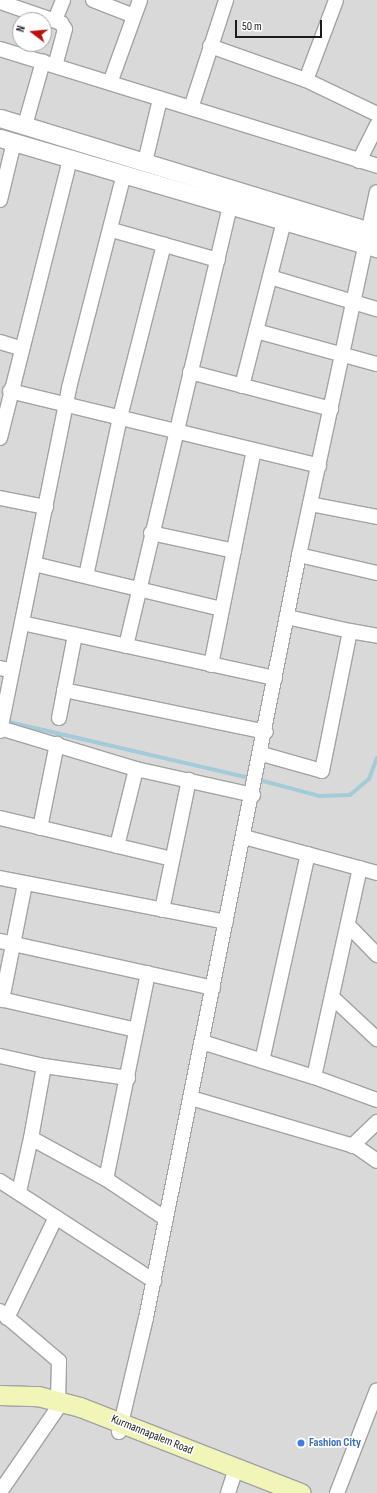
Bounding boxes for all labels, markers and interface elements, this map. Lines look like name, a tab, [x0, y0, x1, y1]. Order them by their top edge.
north arrow	[12, 12, 52, 52]
scale bar	[237, 12, 324, 38]
text: 50 m	[242, 19, 262, 34]
text: N	[14, 24, 28, 33]
street label: Kurmannapalem Road	[109, 1412, 195, 1458]
place label: Fashion City	[309, 1436, 361, 1450]
marker: Fashion City	[296, 1438, 306, 1448]

